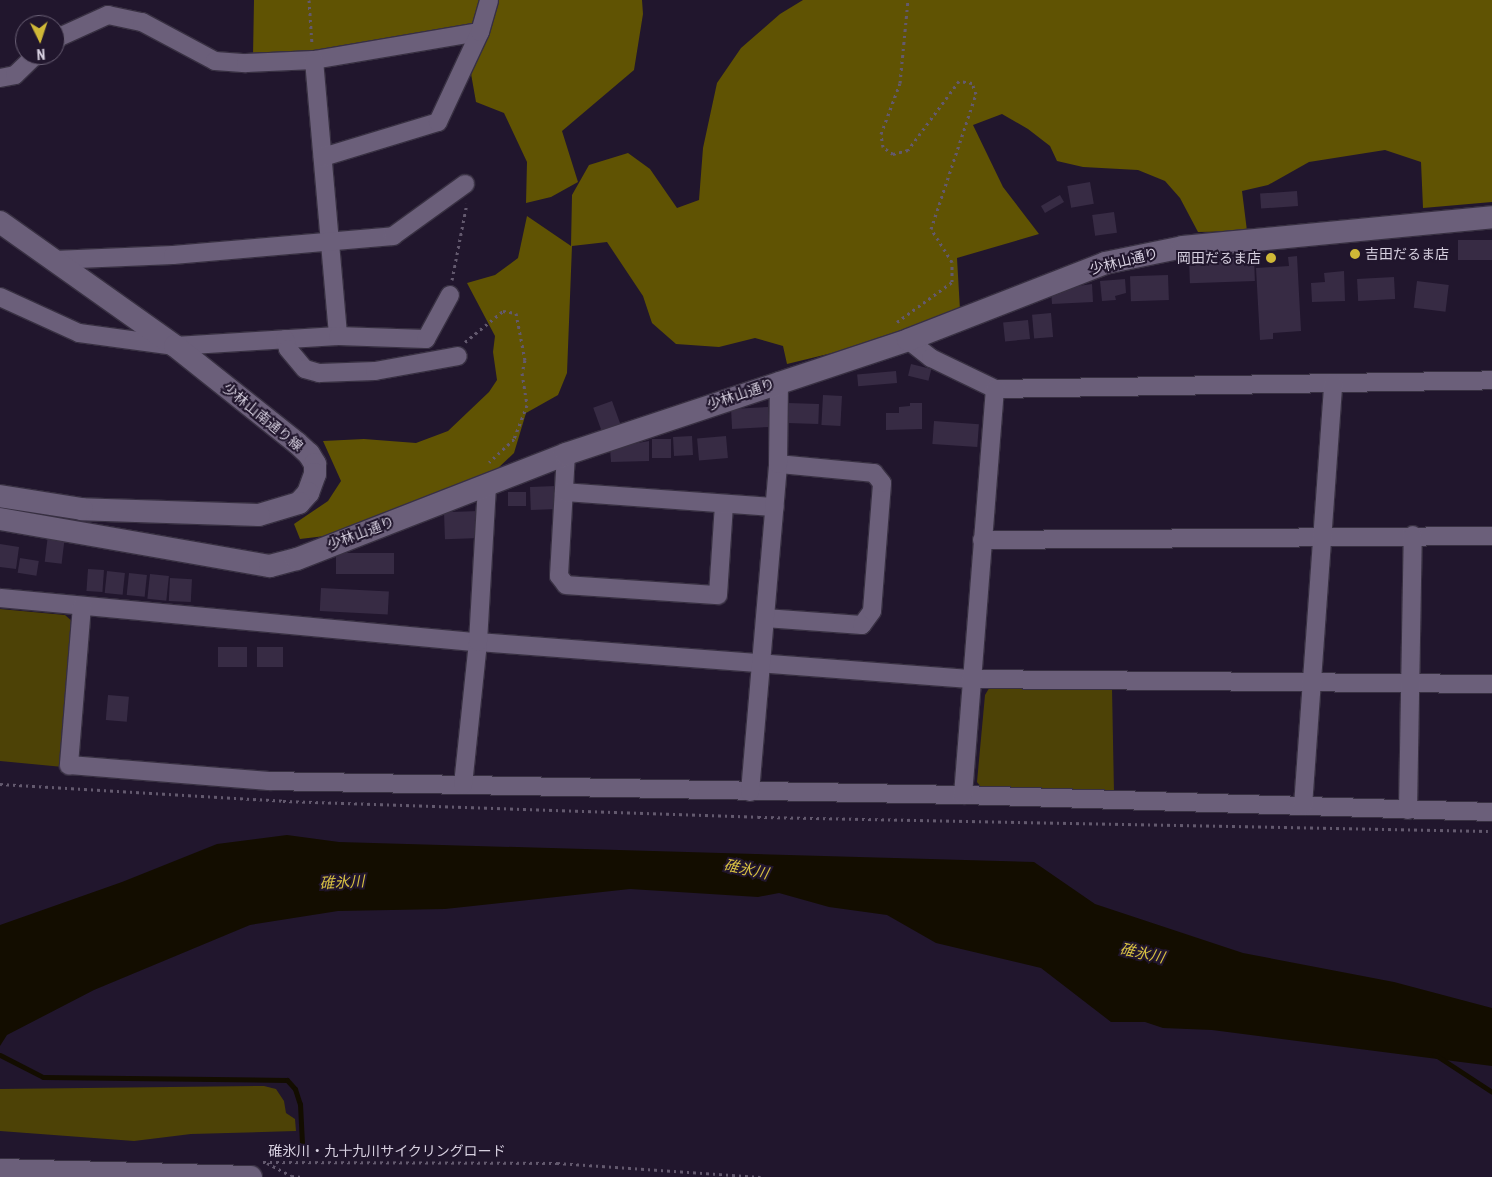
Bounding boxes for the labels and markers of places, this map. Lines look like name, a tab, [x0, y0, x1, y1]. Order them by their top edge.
place label: 吉田だるま店	[1365, 246, 1449, 262]
marker: 吉田だるま店	[1349, 248, 1361, 260]
place label: 岡田だるま店	[1177, 250, 1261, 266]
marker: 岡田だるま店	[1265, 252, 1277, 264]

